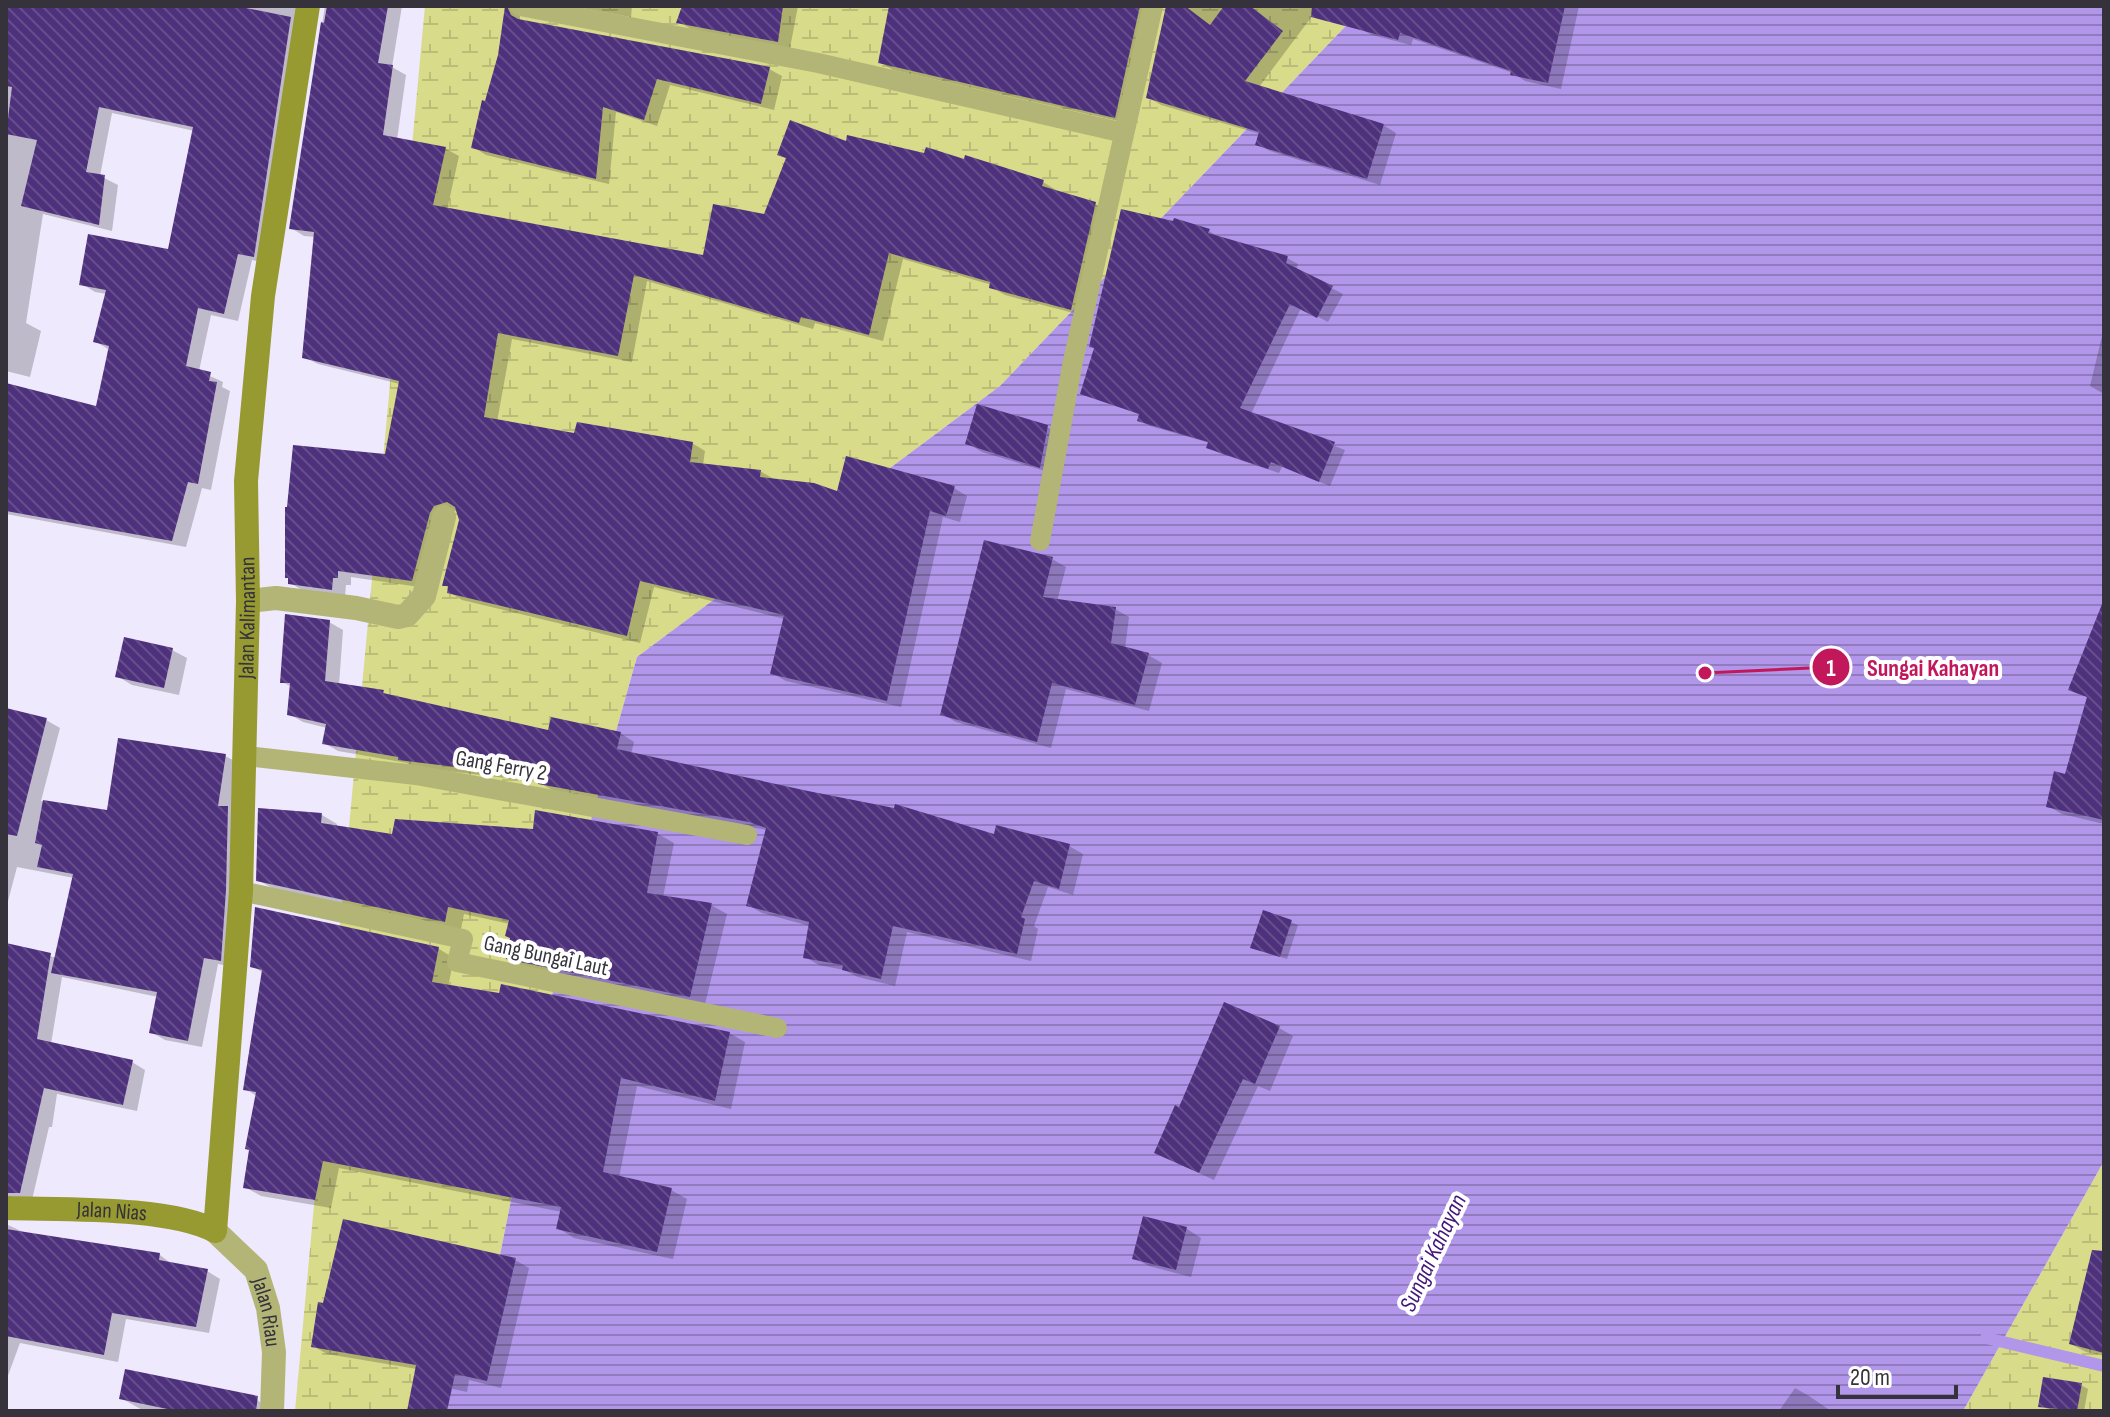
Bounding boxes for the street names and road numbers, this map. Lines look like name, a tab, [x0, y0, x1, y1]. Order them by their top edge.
street label: Jalan Kalimantan	[233, 556, 262, 680]
street label: Gang Ferry 2	[453, 745, 549, 787]
street label: Gang Bungai Laut	[481, 930, 611, 982]
street label: Jalan Nias	[75, 1196, 148, 1227]
street label: Jalan Riau	[245, 1273, 287, 1348]

